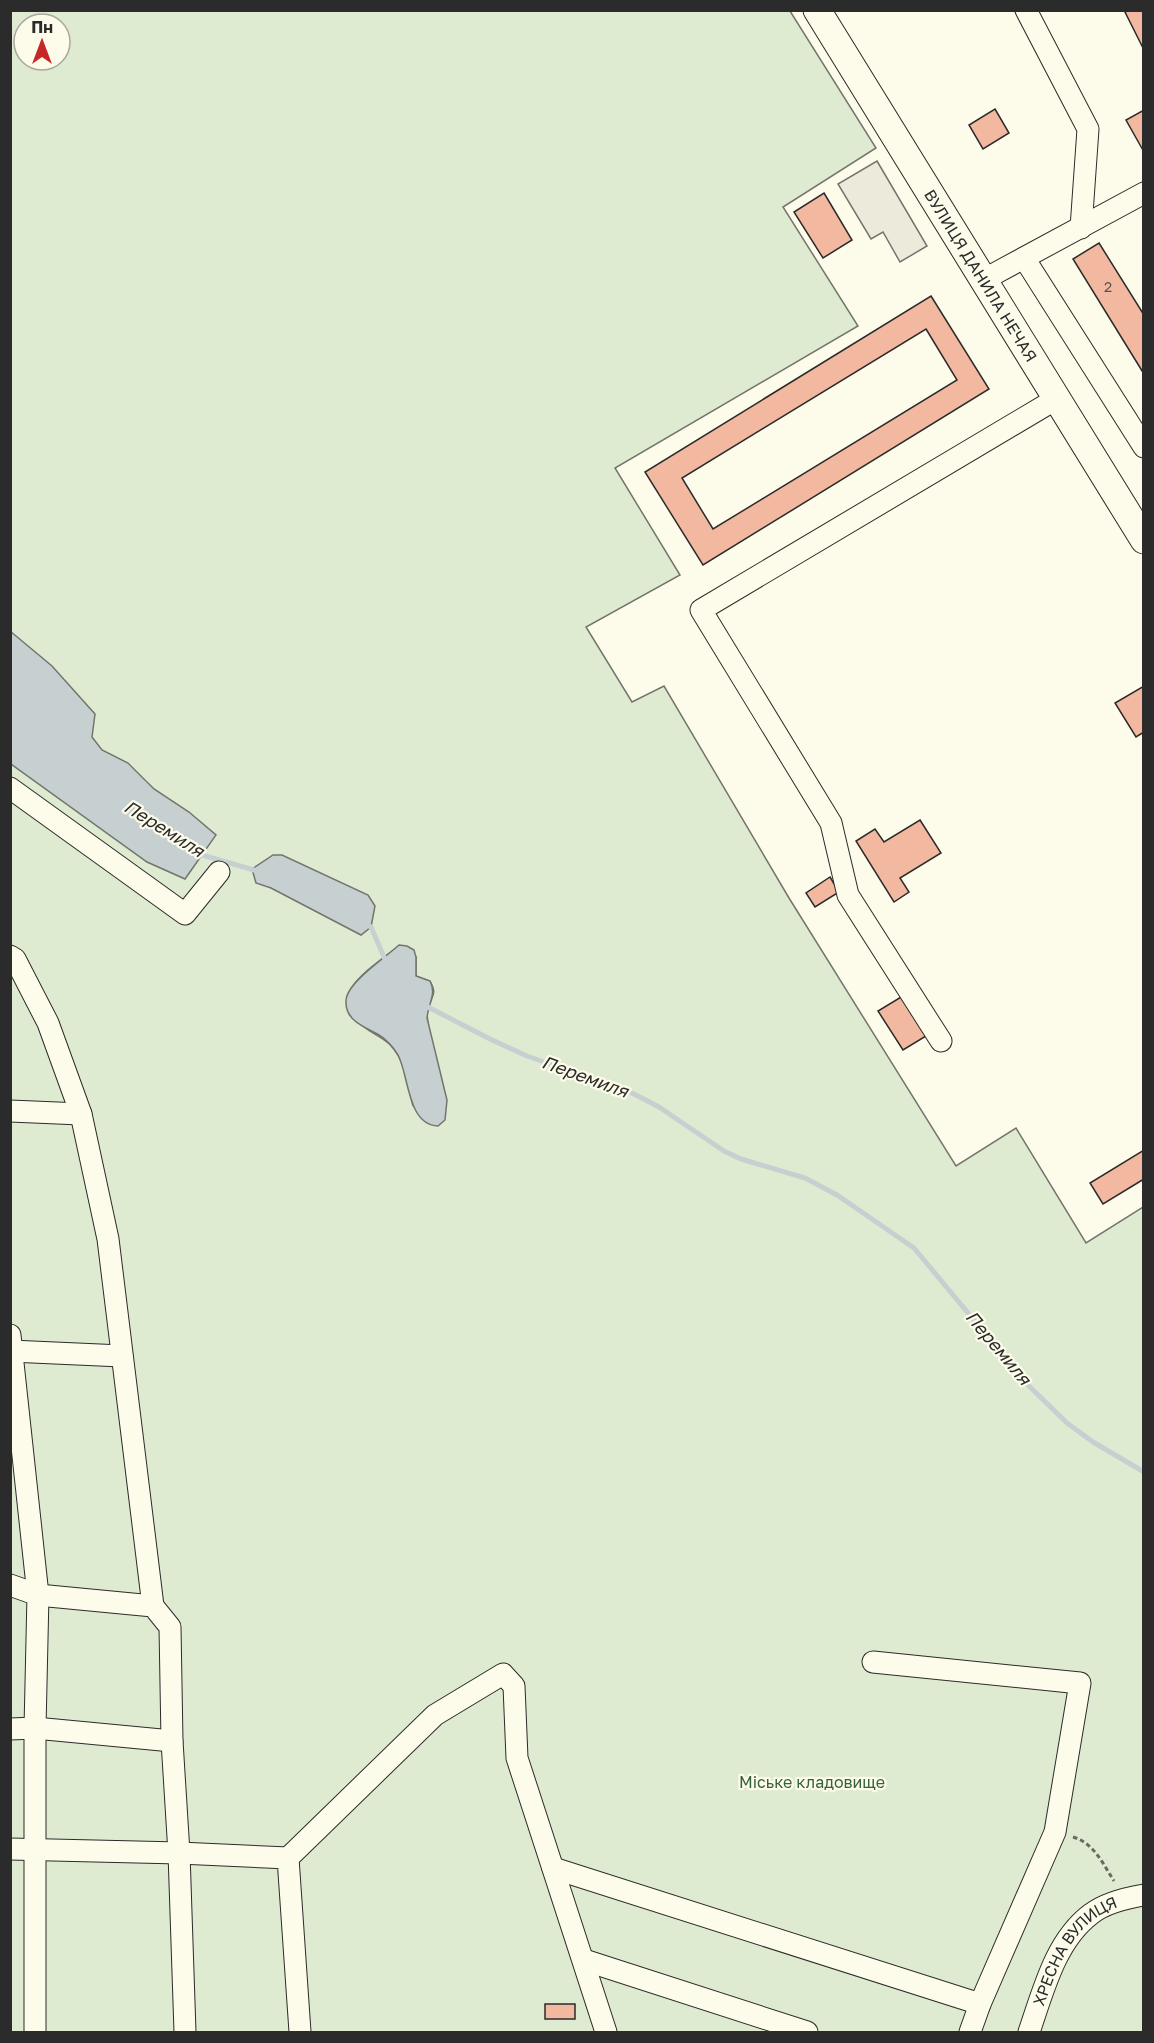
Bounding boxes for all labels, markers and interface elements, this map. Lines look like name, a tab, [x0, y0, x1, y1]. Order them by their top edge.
north arrow	[12, 12, 72, 72]
text: Пн	[31, 17, 53, 37]
street label: ВУЛИЦЯ ДАНИЛА НЕЧАЯ	[920, 186, 1042, 365]
house number: 2	[1104, 278, 1112, 295]
water label: Перемиля	[120, 795, 210, 862]
water label: Перемиля	[539, 1050, 633, 1102]
water label: Перемиля	[961, 1306, 1037, 1390]
park label: Міське кладовище	[739, 1772, 885, 1792]
street label: ХРЕСНА ВУЛИЦЯ	[1028, 1892, 1120, 2008]

